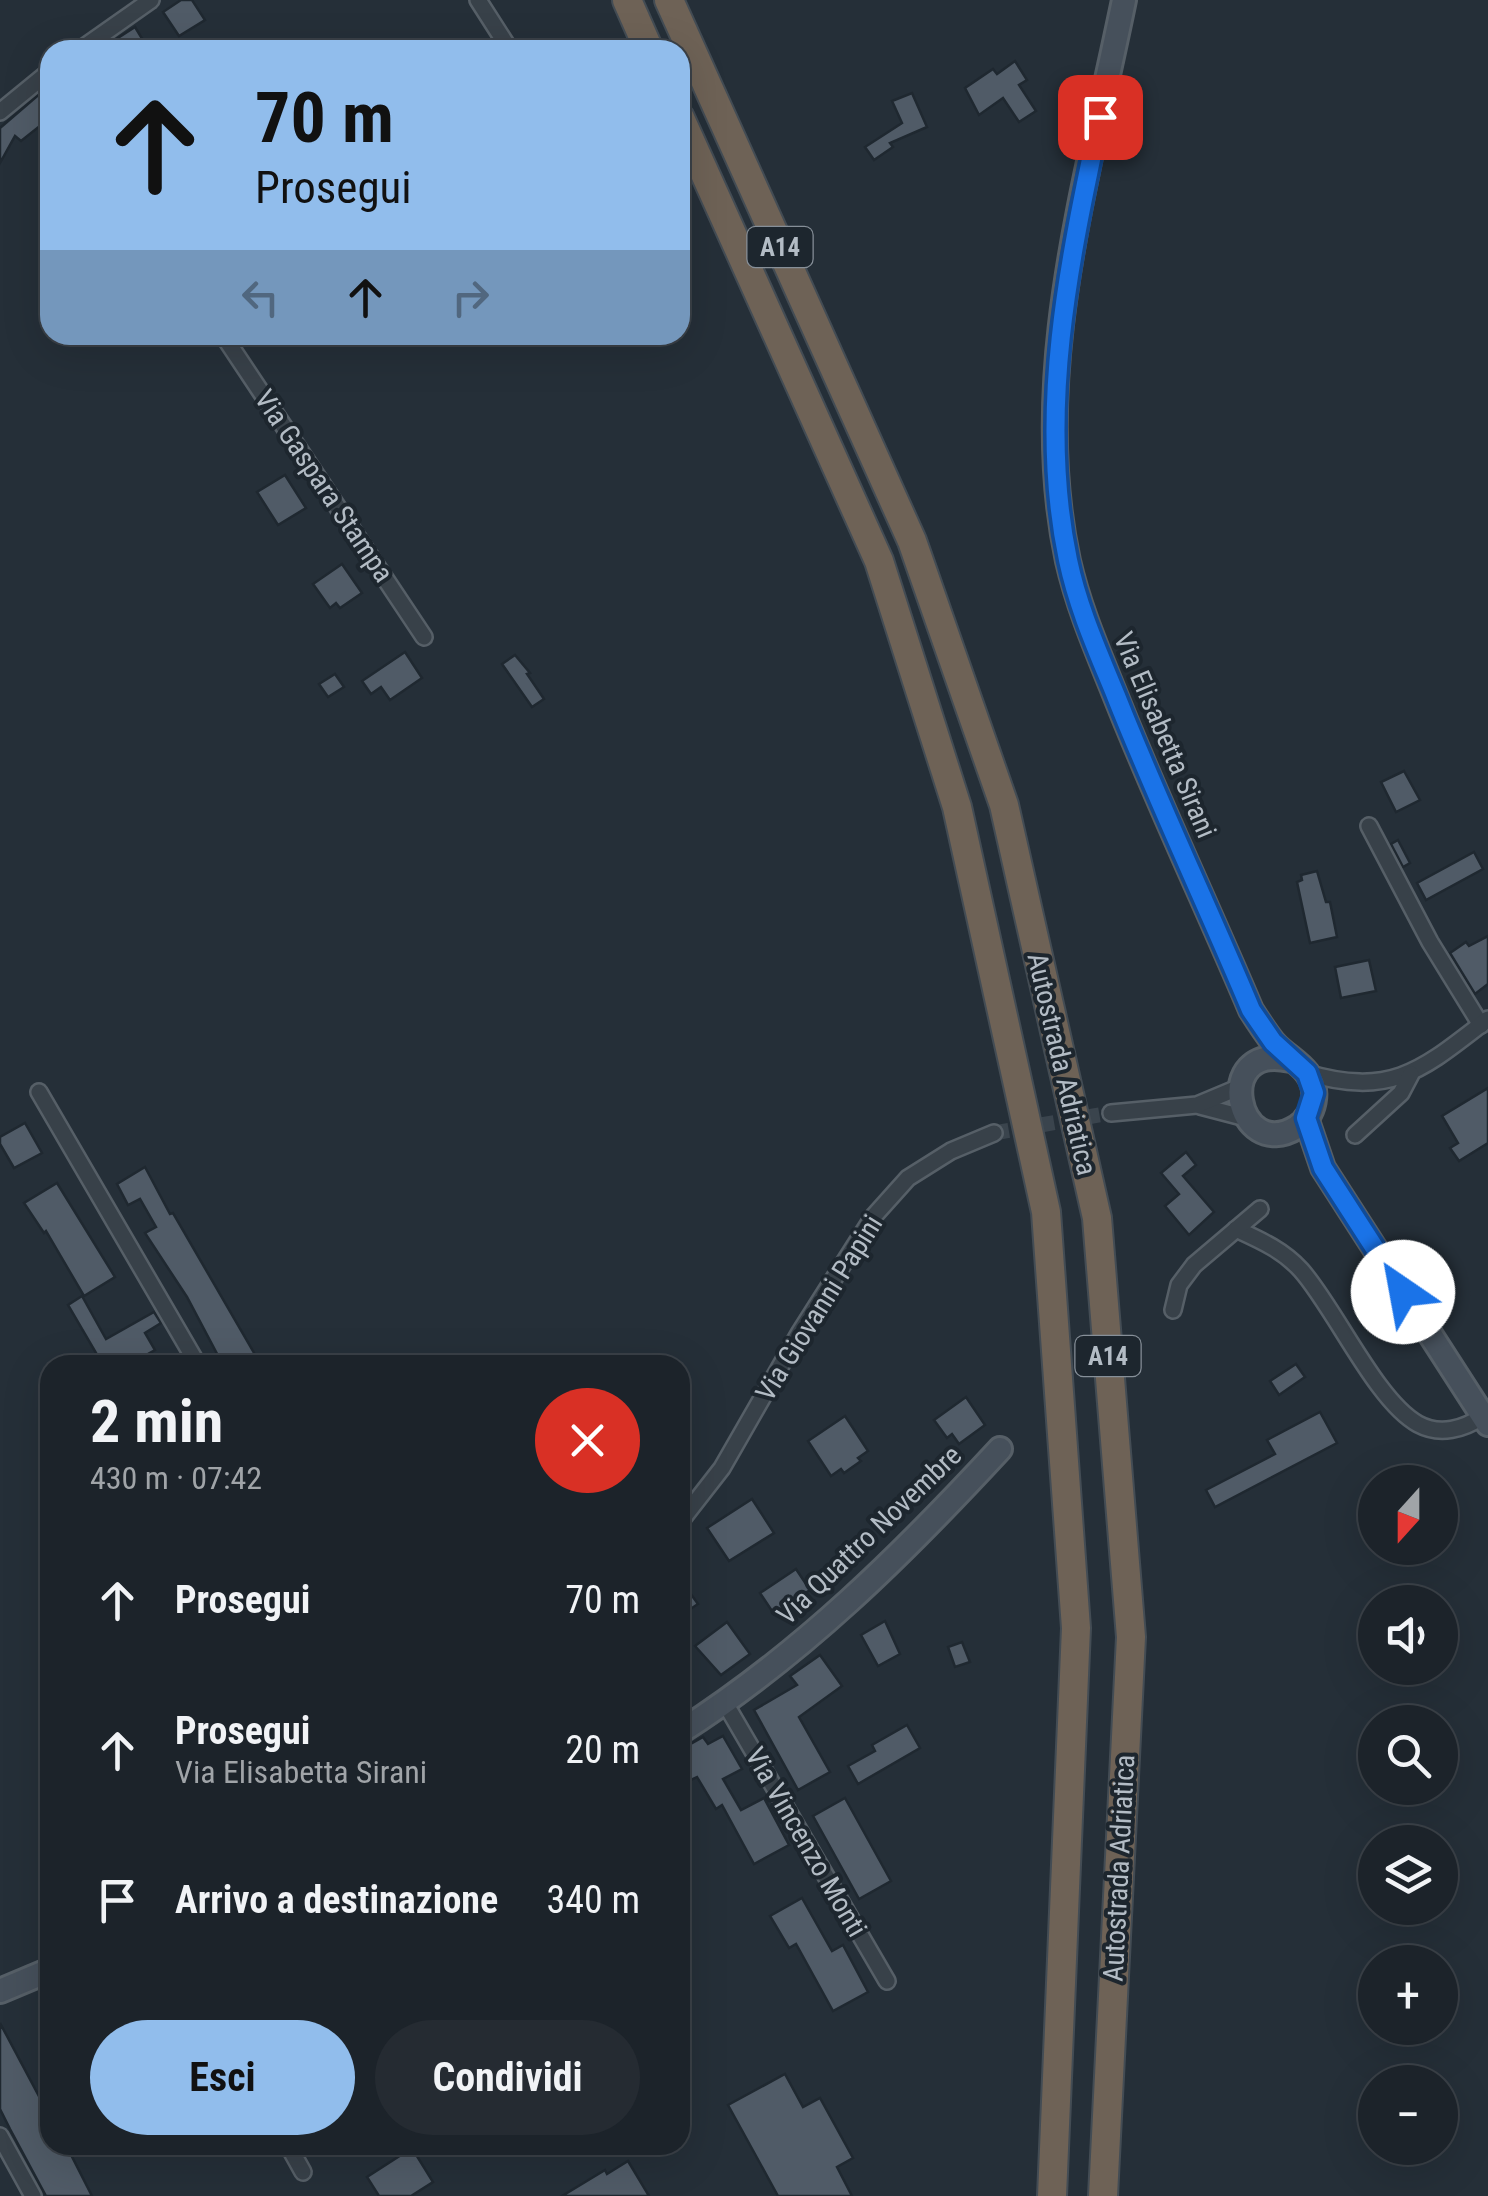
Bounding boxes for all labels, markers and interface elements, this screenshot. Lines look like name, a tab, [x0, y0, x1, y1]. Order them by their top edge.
pin	[1058, 75, 1143, 160]
text: 70 m	[255, 77, 394, 159]
icon: ahead	[90, 80, 220, 210]
icon: arrive	[1073, 90, 1128, 145]
text: Prosegui	[255, 161, 412, 214]
road number: A14	[748, 227, 812, 267]
icon: left	[233, 270, 288, 325]
icon: ahead	[338, 270, 393, 325]
icon: right	[443, 270, 498, 325]
street label: Via Gaspara Stampa	[248, 384, 400, 588]
street label: Via Elisabetta Sirani	[1107, 627, 1223, 843]
street label: Autostrada Adriatica	[1020, 950, 1104, 1178]
street label: Via Giovanni Papini	[749, 1209, 889, 1407]
position arrow	[1351, 1240, 1455, 1344]
road number: A14	[1076, 1336, 1140, 1376]
text: 2 min	[90, 1386, 223, 1457]
button: close	[535, 1388, 640, 1493]
street label: Via Quattro Novembre	[770, 1439, 968, 1631]
text: 430 m · 07:42	[90, 1459, 262, 1497]
north arrow	[1358, 1465, 1458, 1565]
map controls	[1358, 1465, 1458, 2165]
icon: ahead	[90, 1573, 145, 1628]
text: Prosegui	[175, 1578, 310, 1622]
text: 70 m	[565, 1578, 640, 1622]
button: sound	[1358, 1585, 1458, 1685]
button: search	[1358, 1705, 1458, 1805]
text: Prosegui	[175, 1709, 310, 1753]
icon: ahead	[90, 1723, 145, 1778]
text: 20 m	[565, 1728, 640, 1772]
street label: Via Vincenzo Monti	[738, 1741, 874, 1943]
text: Via Elisabetta Sirani	[175, 1753, 427, 1791]
street label: Autostrada Adriatica	[1097, 1754, 1141, 1982]
button: layers	[1358, 1825, 1458, 1925]
icon: arrive	[90, 1873, 145, 1928]
text: Arrivo a destinazione	[175, 1878, 498, 1922]
text: 340 m	[546, 1878, 640, 1922]
button: +	[1358, 1945, 1458, 2045]
button: Esci	[90, 2020, 355, 2135]
button: Condividi	[375, 2020, 640, 2135]
button: −	[1358, 2065, 1458, 2165]

